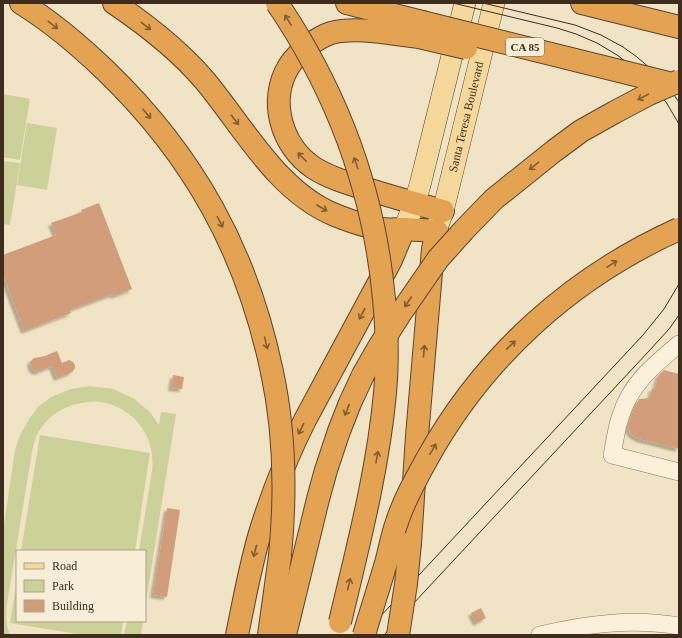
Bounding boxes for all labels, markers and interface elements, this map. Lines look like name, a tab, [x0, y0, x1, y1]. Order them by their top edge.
one-way arrow	[284, 14, 292, 26]
one-way arrow	[47, 21, 58, 30]
one-way arrow	[141, 21, 152, 30]
road number: CA 85	[506, 38, 544, 56]
street label: Santa Teresa Boulevard	[446, 60, 486, 174]
one-way arrow	[638, 93, 650, 101]
one-way arrow	[143, 109, 152, 120]
one-way arrow	[231, 114, 239, 125]
one-way arrow	[297, 152, 307, 162]
one-way arrow	[352, 156, 359, 169]
one-way arrow	[529, 162, 539, 171]
one-way arrow	[316, 204, 328, 212]
one-way arrow	[217, 216, 224, 228]
one-way arrow	[606, 260, 617, 268]
one-way arrow	[404, 296, 412, 307]
one-way arrow	[358, 308, 365, 320]
one-way arrow	[263, 336, 270, 349]
one-way arrow	[506, 340, 516, 350]
one-way arrow	[421, 345, 428, 358]
one-way arrow	[343, 404, 351, 416]
one-way arrow	[297, 423, 304, 435]
one-way arrow	[430, 443, 438, 455]
one-way arrow	[373, 451, 381, 464]
one-way arrow	[251, 544, 259, 557]
legend	[16, 550, 146, 622]
text: Road	[52, 559, 77, 573]
one-way arrow	[346, 578, 354, 591]
text: Park	[52, 579, 74, 593]
text: Building	[52, 599, 94, 613]

